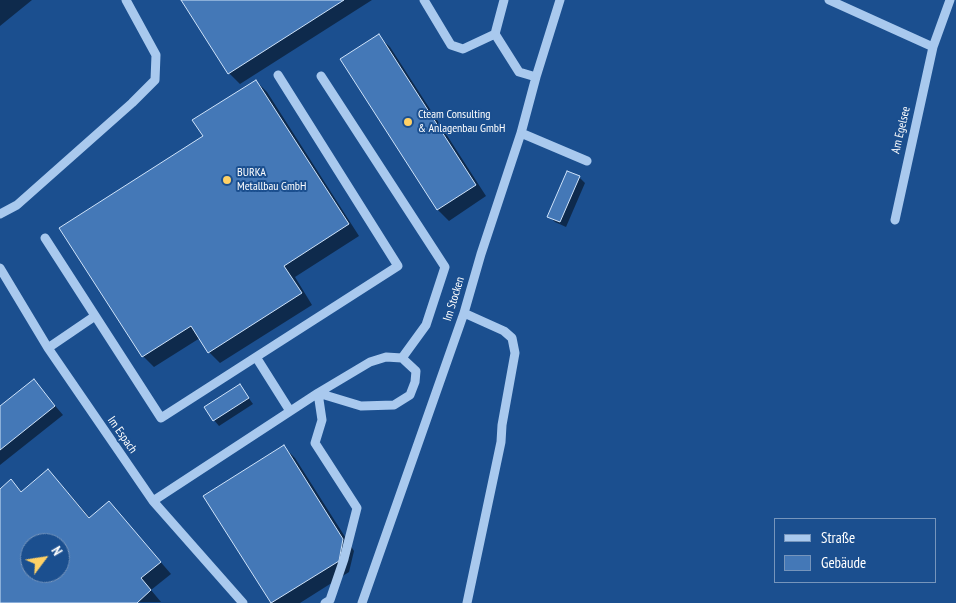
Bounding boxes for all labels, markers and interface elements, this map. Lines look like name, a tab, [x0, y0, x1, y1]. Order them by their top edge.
street label: Am Egelsee	[889, 105, 913, 155]
place label: Cteam Consulting & Anlagenbau GmbH	[418, 108, 505, 136]
marker: Cteam Consulting & Anlagenbau GmbH	[402, 116, 414, 128]
place label: BURKA Metallbau GmbH	[237, 166, 306, 194]
marker: BURKA Metallbau GmbH	[221, 174, 233, 186]
street label: Im Stocken	[440, 275, 468, 323]
street label: Im Espach	[104, 414, 140, 456]
legend	[774, 518, 936, 583]
text: Straße	[821, 528, 855, 547]
north arrow	[20, 533, 70, 583]
text: N	[47, 543, 67, 559]
text: Gebäude	[821, 553, 866, 572]

